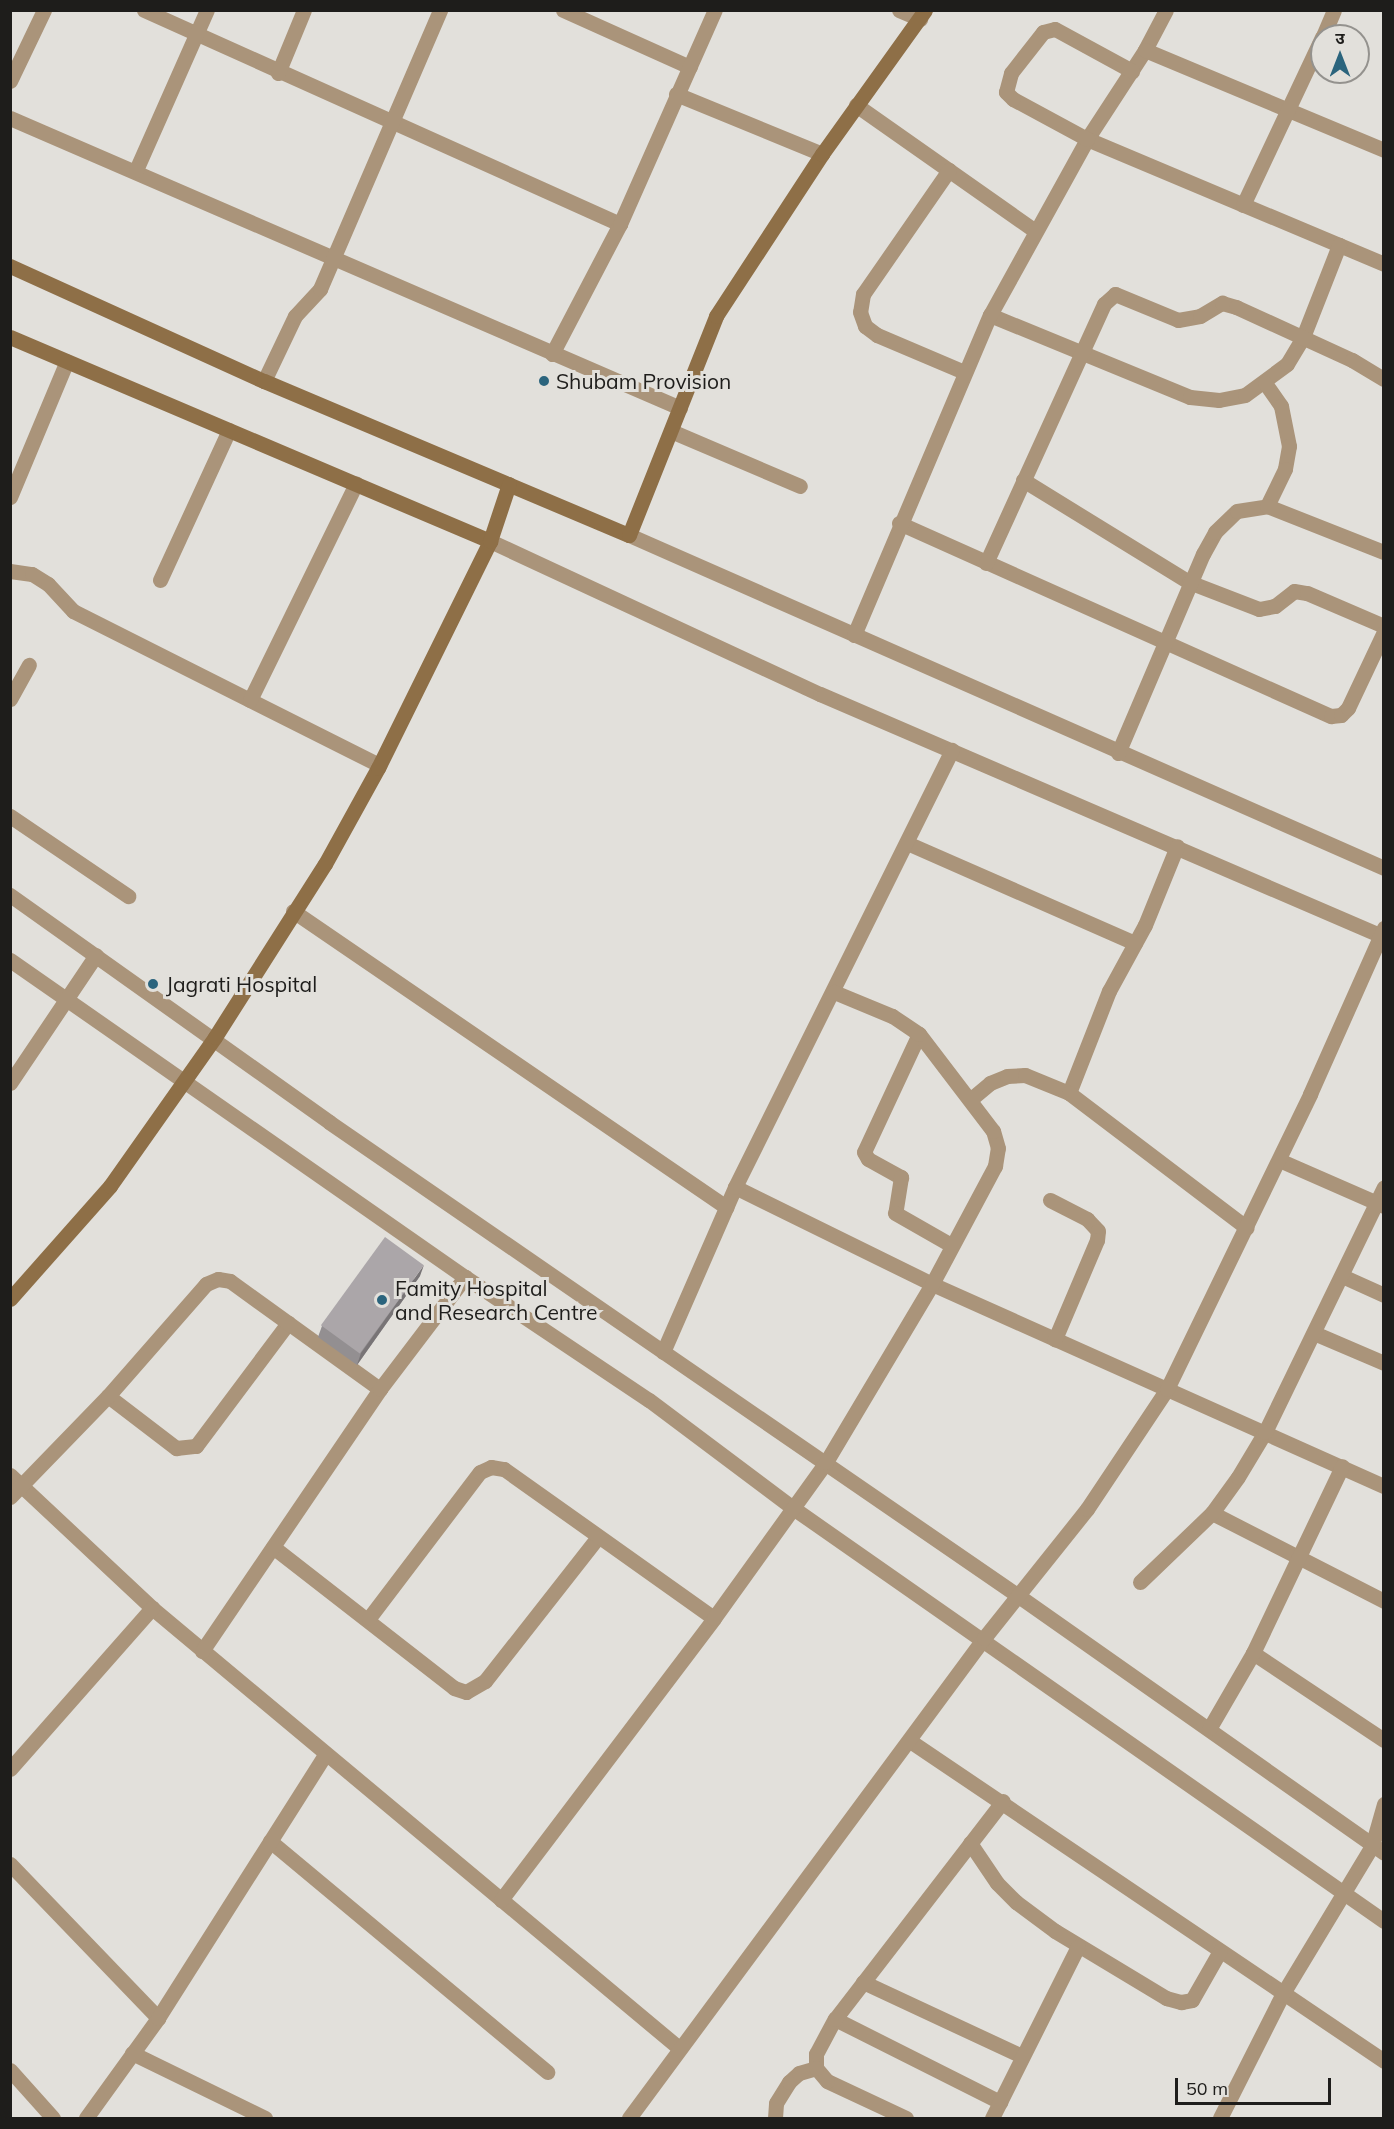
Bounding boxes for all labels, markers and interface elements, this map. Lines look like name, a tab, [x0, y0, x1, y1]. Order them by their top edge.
north arrow	[1310, 24, 1370, 84]
text: उ	[1335, 28, 1345, 48]
place label: Shubam Provision	[556, 368, 731, 394]
marker: Shubam Provision	[537, 374, 551, 388]
place label: Jagrati Hospital	[166, 971, 317, 997]
marker: Jagrati Hospital	[144, 975, 162, 993]
place label: Famity Hospital and Research Centre	[395, 1275, 597, 1325]
marker: Famity Hospital and Research Centre	[373, 1291, 391, 1309]
scale bar	[1178, 2066, 1334, 2104]
text: 50 m	[1186, 2077, 1228, 2100]

